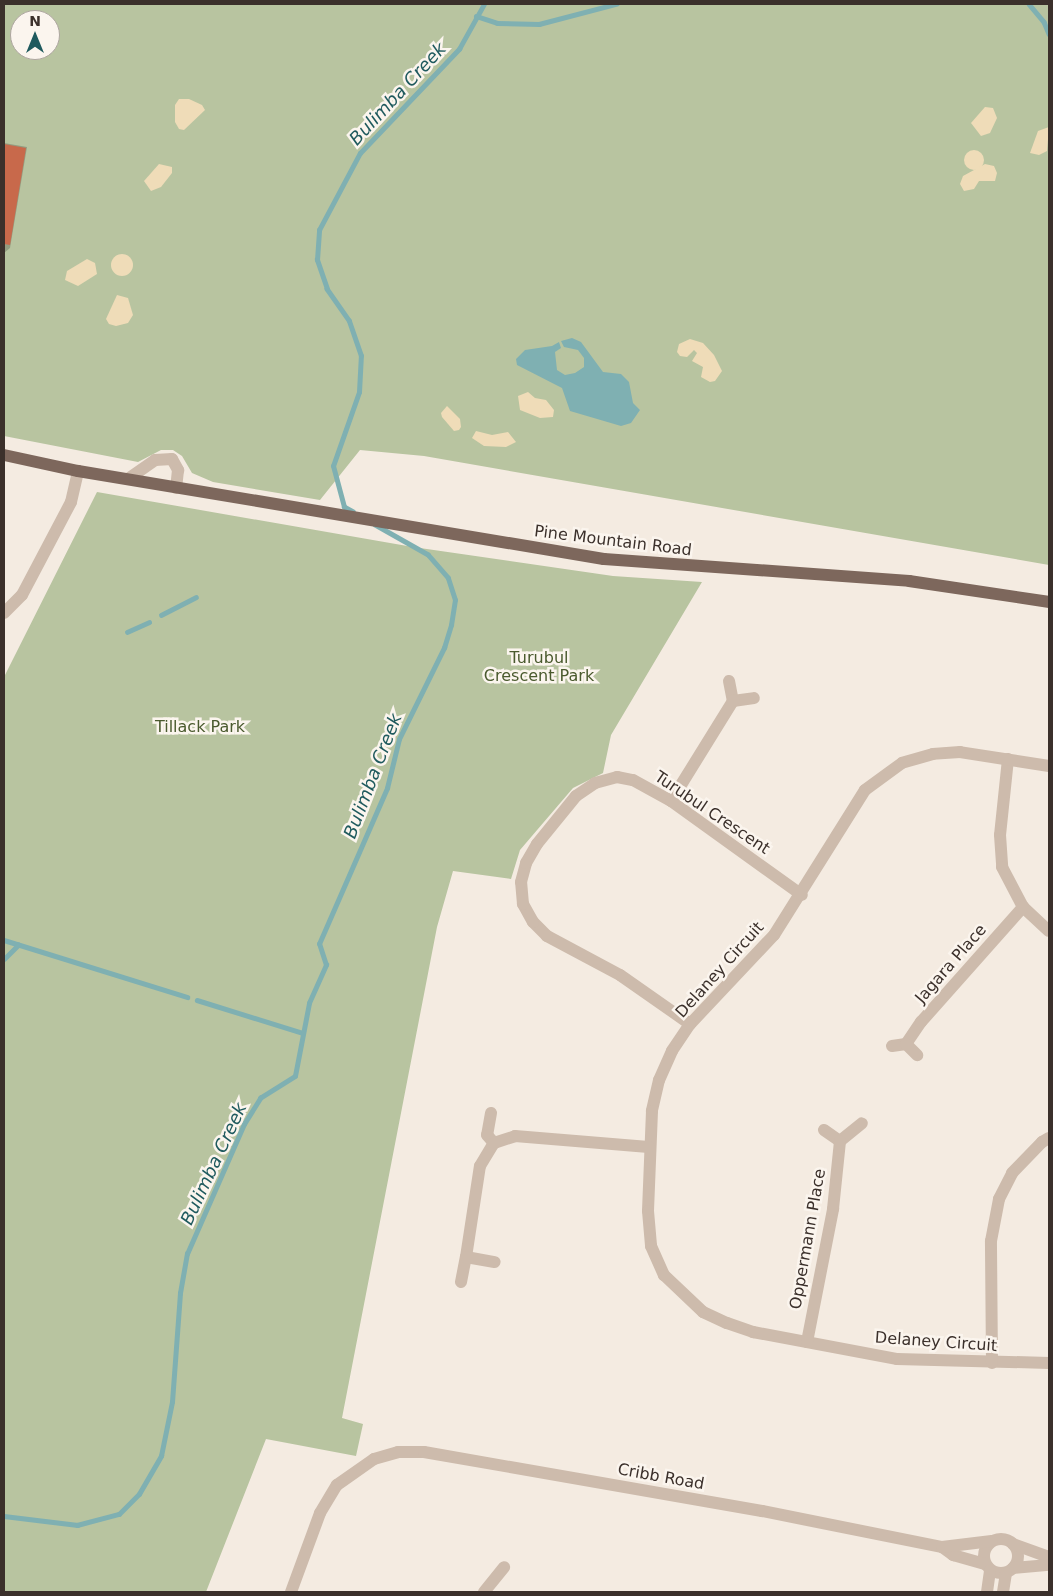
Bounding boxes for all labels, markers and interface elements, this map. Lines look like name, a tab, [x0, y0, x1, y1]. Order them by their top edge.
north arrow	[10, 10, 60, 60]
text: N	[29, 13, 41, 29]
water label: Bulimba Creek	[345, 38, 451, 150]
street label: Pine Mountain Road	[533, 522, 693, 560]
park label: Turubul Crescent Park	[484, 648, 594, 686]
water label: Bulimba Creek	[339, 711, 407, 841]
park label: Tillack Park	[155, 717, 245, 737]
street label: Turubul Crescent	[651, 767, 773, 859]
street label: Delaney Circuit	[672, 918, 768, 1022]
street label: Jagara Place	[911, 921, 991, 1007]
water label: Bulimba Creek	[176, 1100, 252, 1228]
street label: Oppermann Place	[786, 1167, 830, 1311]
street label: Delaney Circuit	[874, 1328, 998, 1356]
street label: Cribb Road	[616, 1460, 706, 1494]

